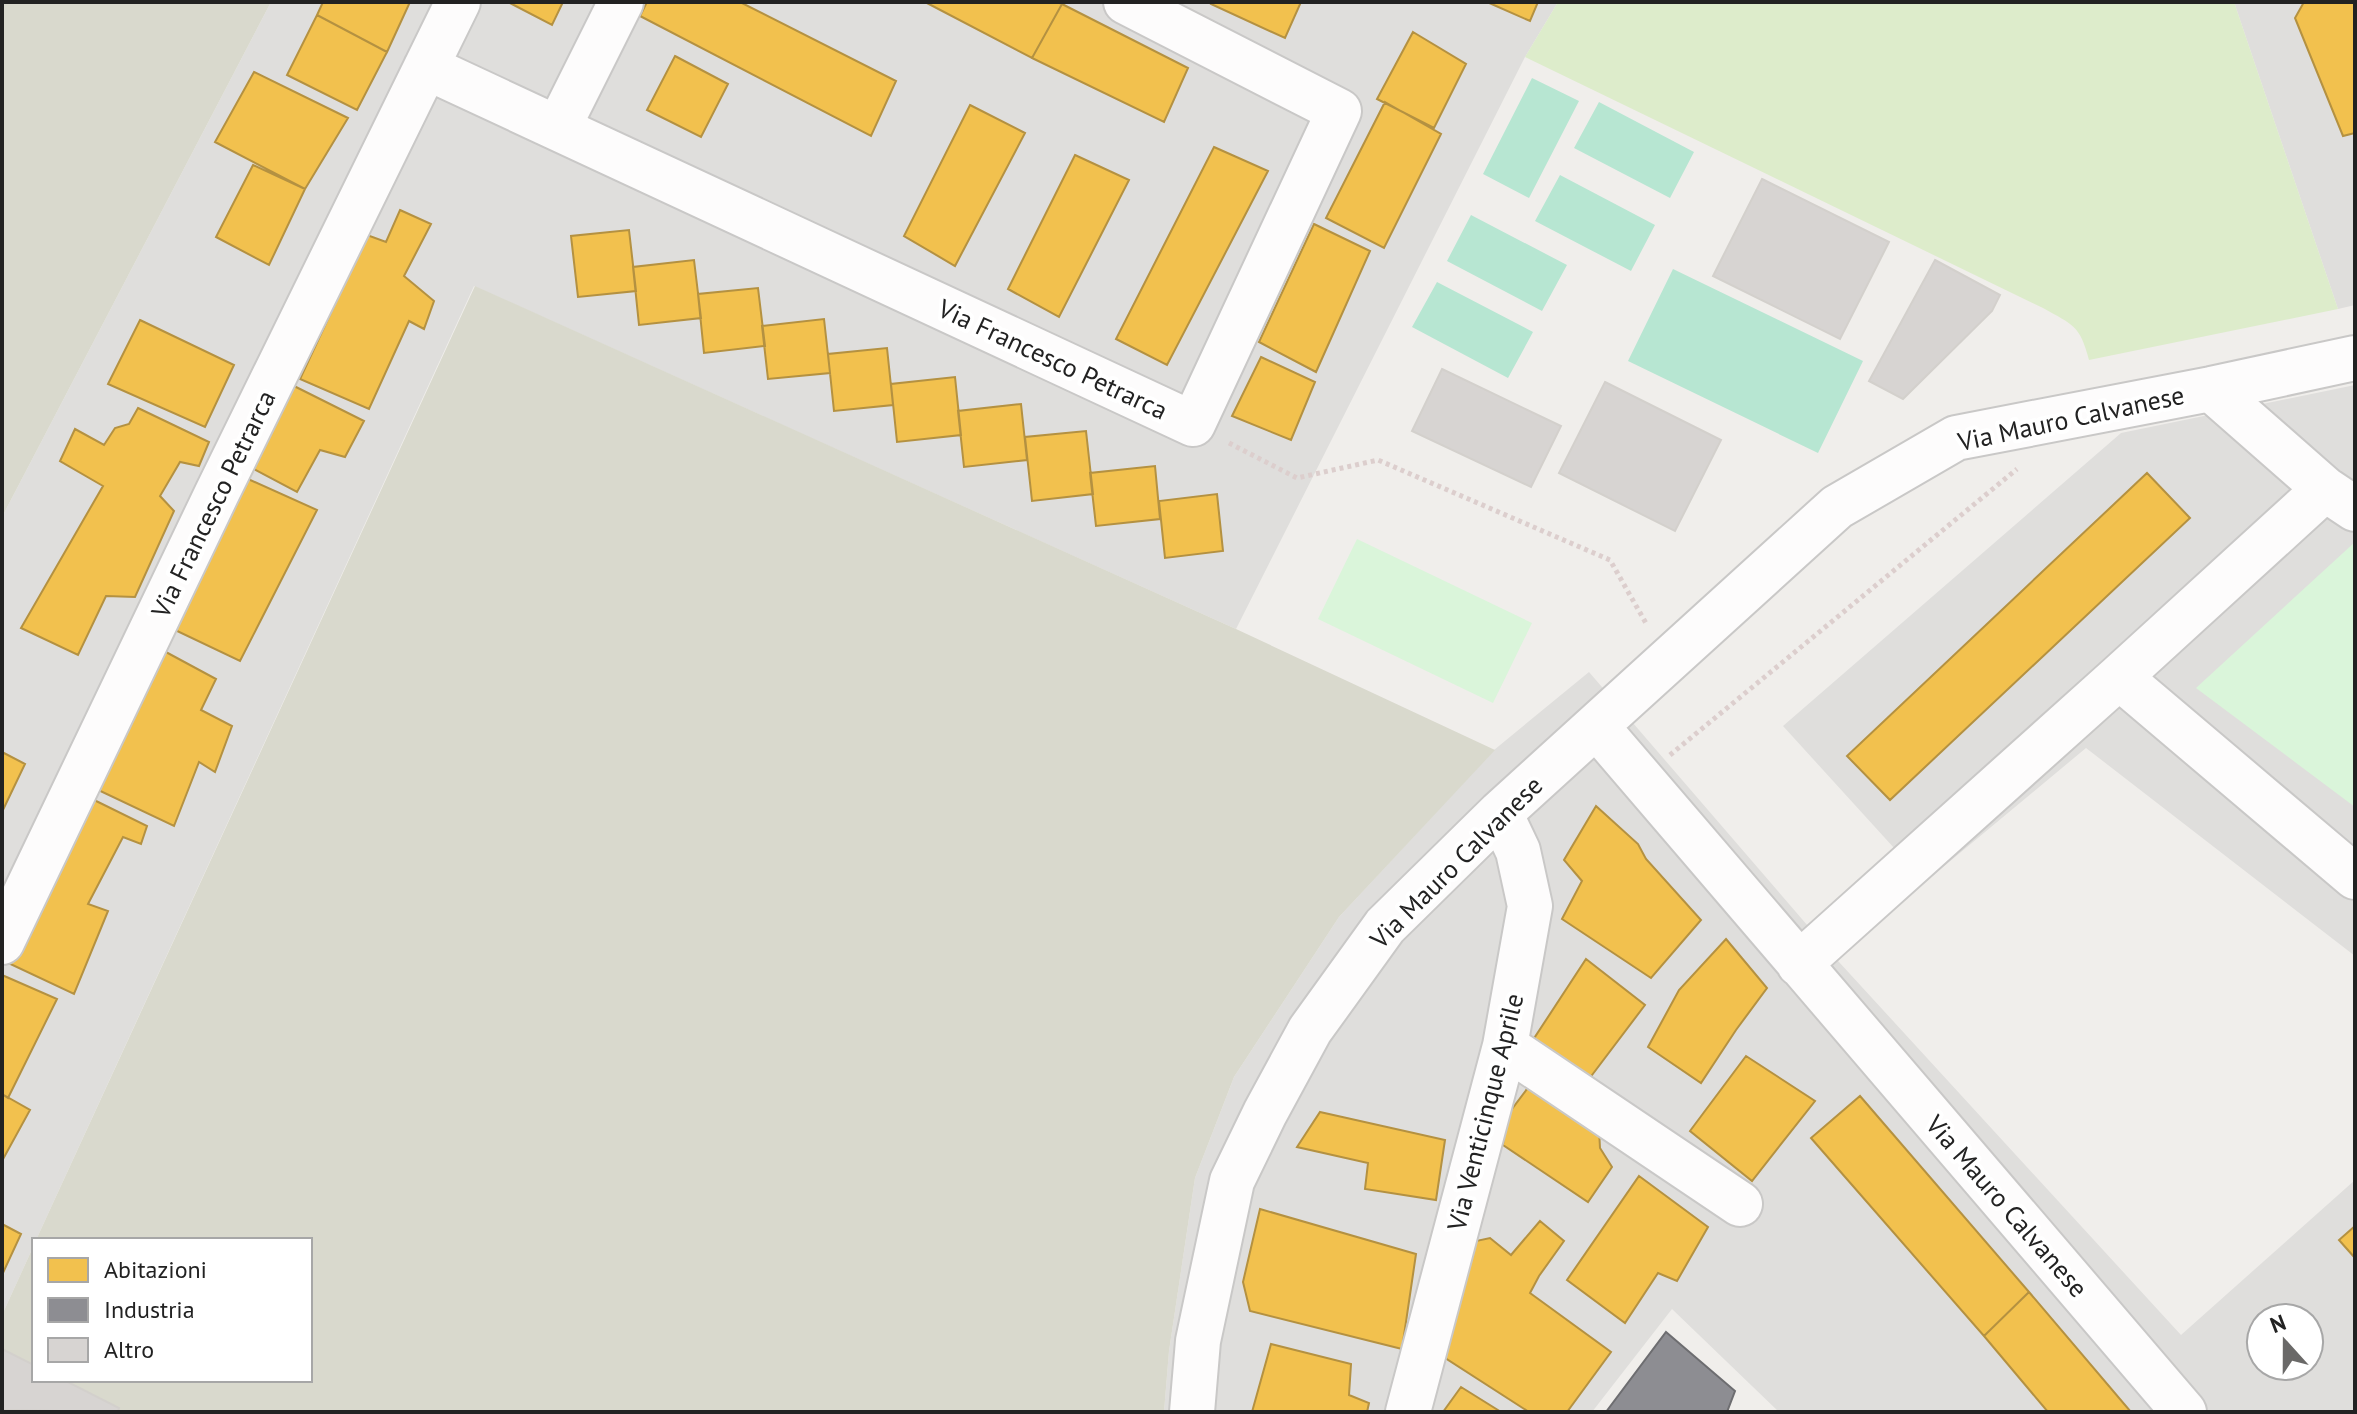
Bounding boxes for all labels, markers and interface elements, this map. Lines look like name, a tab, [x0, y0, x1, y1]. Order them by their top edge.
street label: Via Francesco Petrarca	[932, 291, 1173, 427]
street label: Via Mauro Calvanese	[1954, 378, 2187, 458]
street label: Via Francesco Petrarca	[143, 385, 282, 624]
street label: Via Mauro Calvanese	[1362, 769, 1549, 956]
street label: Via Venticinque Aprile	[1439, 990, 1530, 1235]
street label: Via Mauro Calvanese	[1918, 1107, 2095, 1304]
legend	[32, 1238, 312, 1382]
text: Abitazioni	[104, 1254, 207, 1285]
text: Industria	[104, 1294, 195, 1325]
north arrow	[2245, 1302, 2325, 1382]
text: N	[2266, 1308, 2290, 1339]
text: Altro	[104, 1334, 154, 1365]

